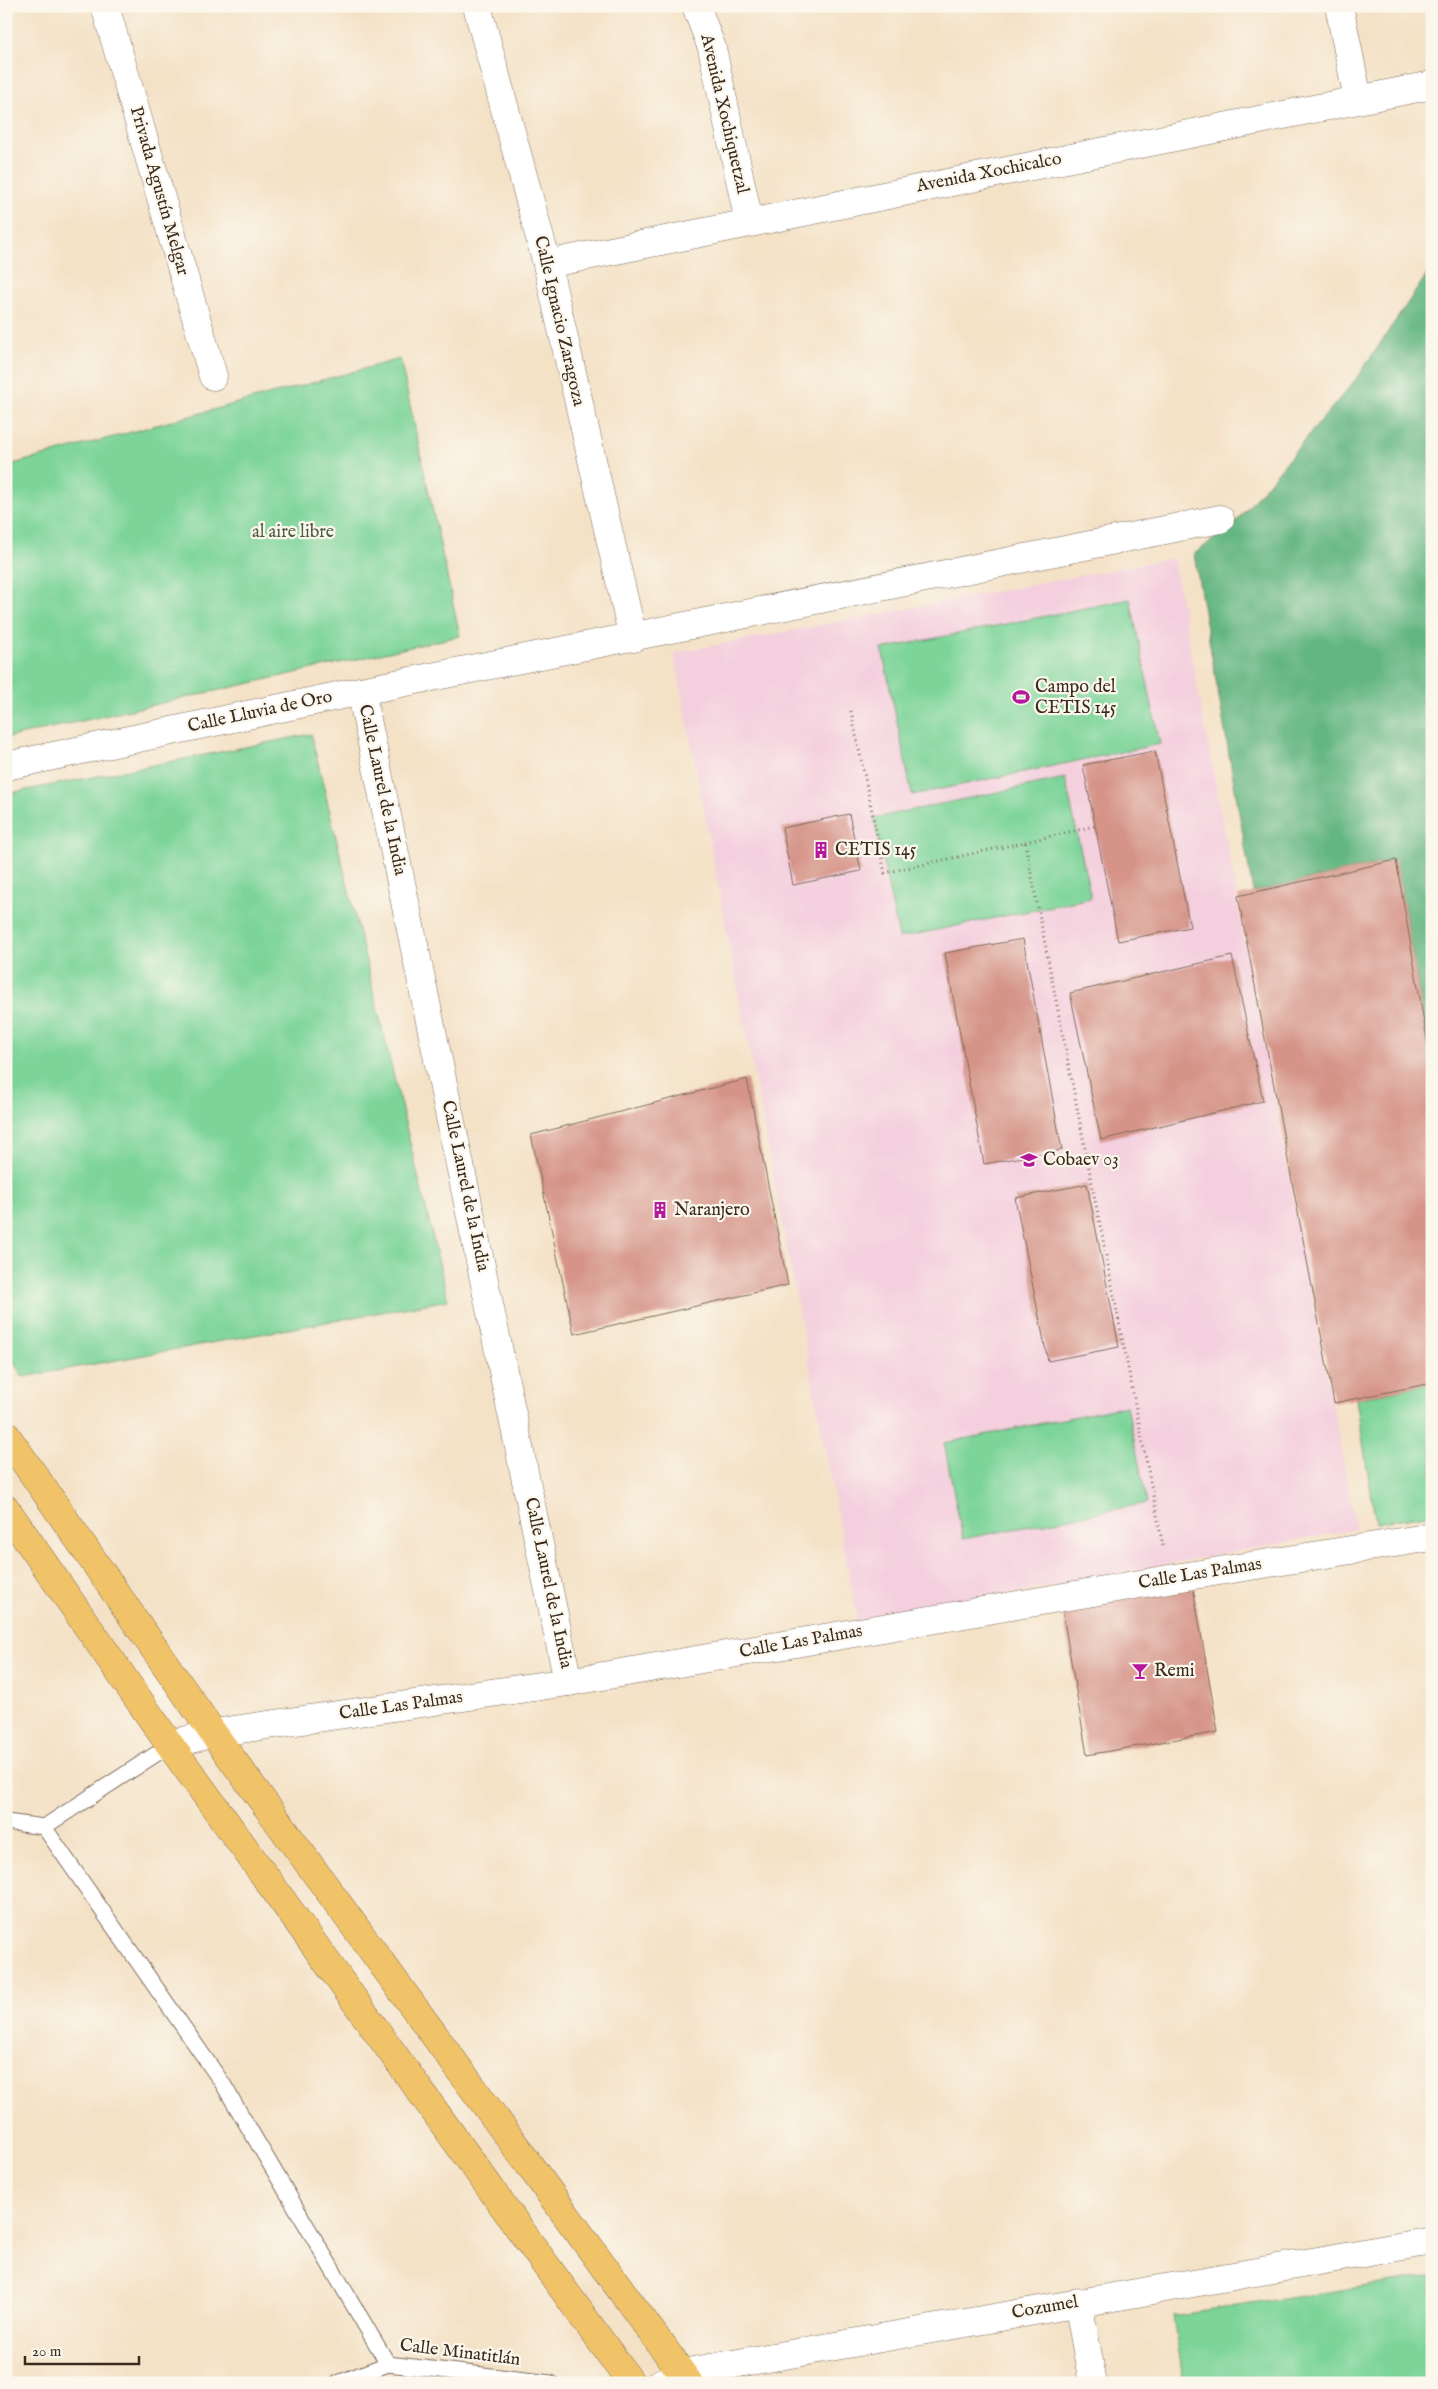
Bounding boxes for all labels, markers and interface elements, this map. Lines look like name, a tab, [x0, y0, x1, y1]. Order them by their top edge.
street label: Avenida Xochiquetzal	[694, 31, 754, 196]
street label: Privada Agustín Melgar	[124, 104, 194, 279]
street label: Avenida Xochicalco	[913, 148, 1064, 199]
street label: Calle Ignacio Zaragoza	[528, 234, 590, 409]
park label: al aire libre	[252, 521, 334, 544]
place label: Campo del CETIS 145	[1035, 676, 1117, 720]
street label: Calle Lluvia de Oro	[186, 685, 335, 739]
sports icon: Campo del CETIS 145	[1011, 687, 1031, 707]
street label: Calle Laurel de la India	[353, 702, 411, 878]
place label: CETIS 145	[835, 839, 917, 862]
building icon: CETIS 145	[811, 840, 831, 860]
street label: Calle Laurel de la India	[436, 1098, 494, 1274]
place label: Cobaev 03	[1043, 1149, 1119, 1172]
school or university icon: Cobaev 03	[1019, 1150, 1039, 1170]
place label: Naranjero	[674, 1199, 750, 1222]
building icon: Naranjero	[650, 1200, 670, 1220]
street label: Calle Laurel de la India	[519, 1495, 577, 1671]
street label: Calle Las Palmas	[1137, 1553, 1263, 1595]
street label: Calle Las Palmas	[738, 1620, 864, 1664]
place label: Remi	[1154, 1660, 1195, 1683]
bar icon: Remi	[1130, 1661, 1150, 1681]
street label: Calle Las Palmas	[338, 1686, 464, 1726]
street label: Cozumel	[1010, 2291, 1080, 2325]
scale bar	[25, 2334, 139, 2366]
street label: Calle Minatitlán	[398, 2334, 522, 2372]
text: 20 m	[32, 2342, 62, 2361]

